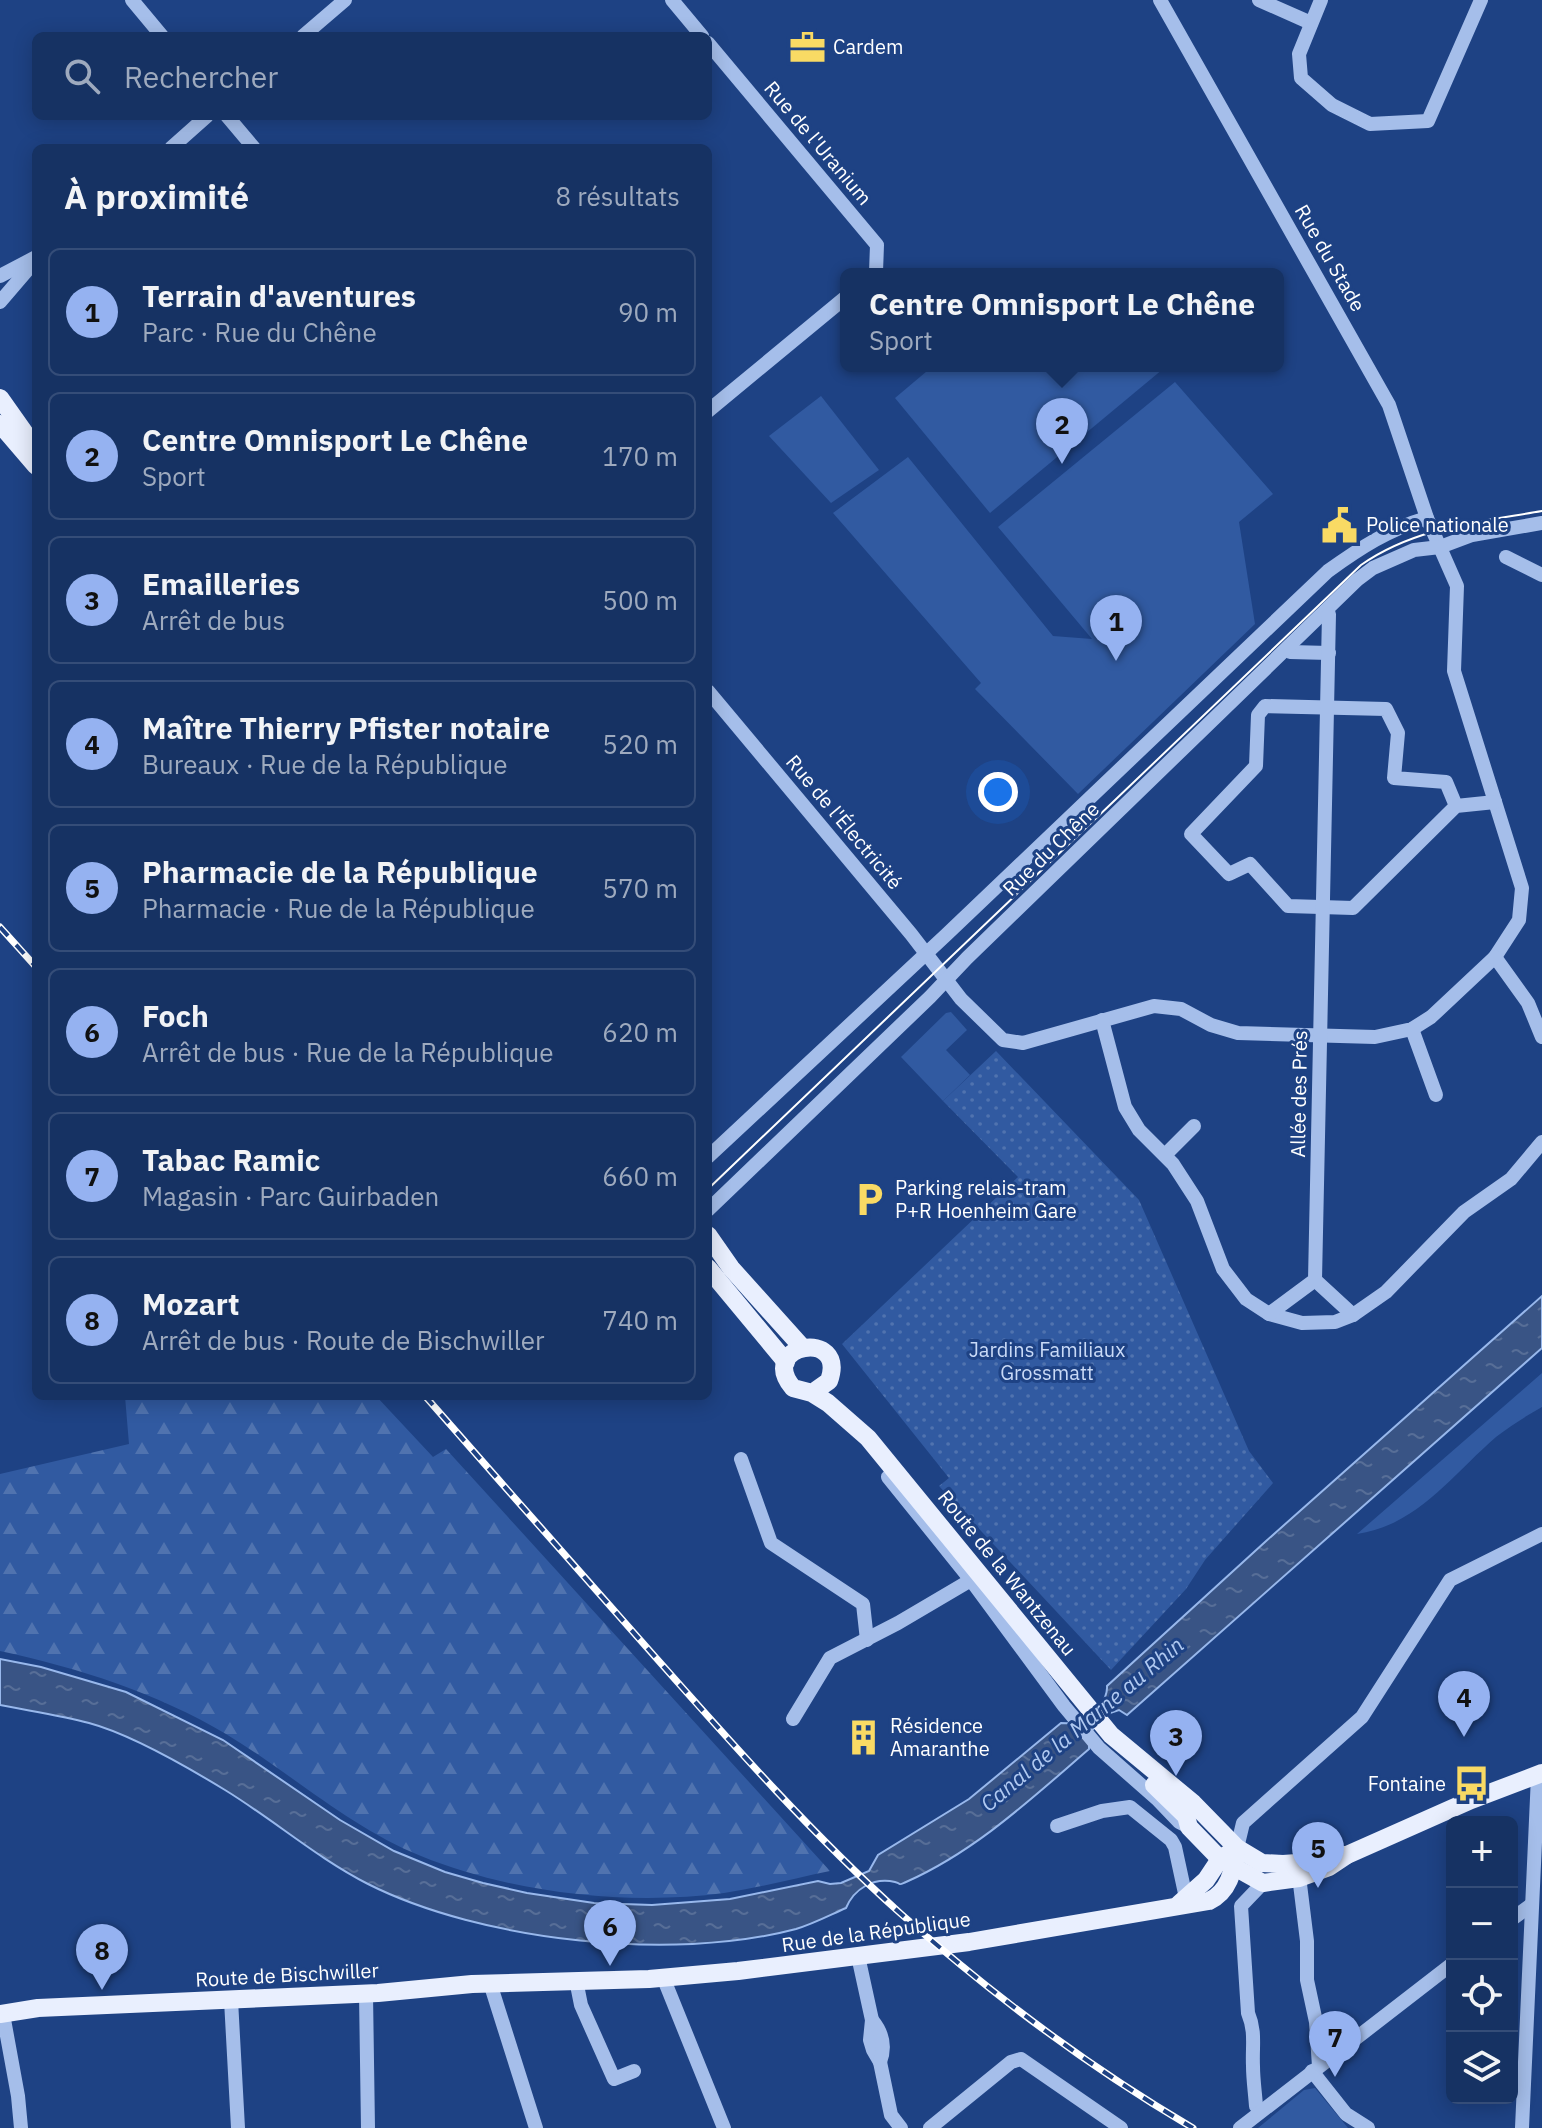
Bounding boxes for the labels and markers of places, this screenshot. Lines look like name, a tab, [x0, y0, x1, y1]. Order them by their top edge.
office icon: Cardem	[788, 28, 826, 66]
place label: Cardem	[833, 33, 903, 60]
pin: 2	[1036, 398, 1088, 464]
public building icon: Police nationale	[1321, 506, 1359, 544]
place label: Police nationale	[1366, 511, 1509, 538]
pin: 1	[1090, 595, 1142, 661]
place label: Parking relais-tram P+R Hoenheim Gare	[895, 1174, 1077, 1224]
parking icon: Parking relais-tram P+R Hoenheim Gare	[850, 1181, 888, 1219]
pin: 4	[1438, 1671, 1490, 1737]
pin: 3	[1150, 1710, 1202, 1776]
place label: Résidence Amaranthe	[890, 1712, 990, 1762]
building icon: Résidence Amaranthe	[845, 1718, 883, 1756]
bus stop icon: Fontaine	[1453, 1765, 1491, 1803]
place label: Fontaine	[1368, 1770, 1446, 1797]
pin: 5	[1292, 1822, 1344, 1888]
pin: 6	[584, 1900, 636, 1966]
pin: 8	[76, 1924, 128, 1990]
pin: 7	[1309, 2011, 1361, 2077]

